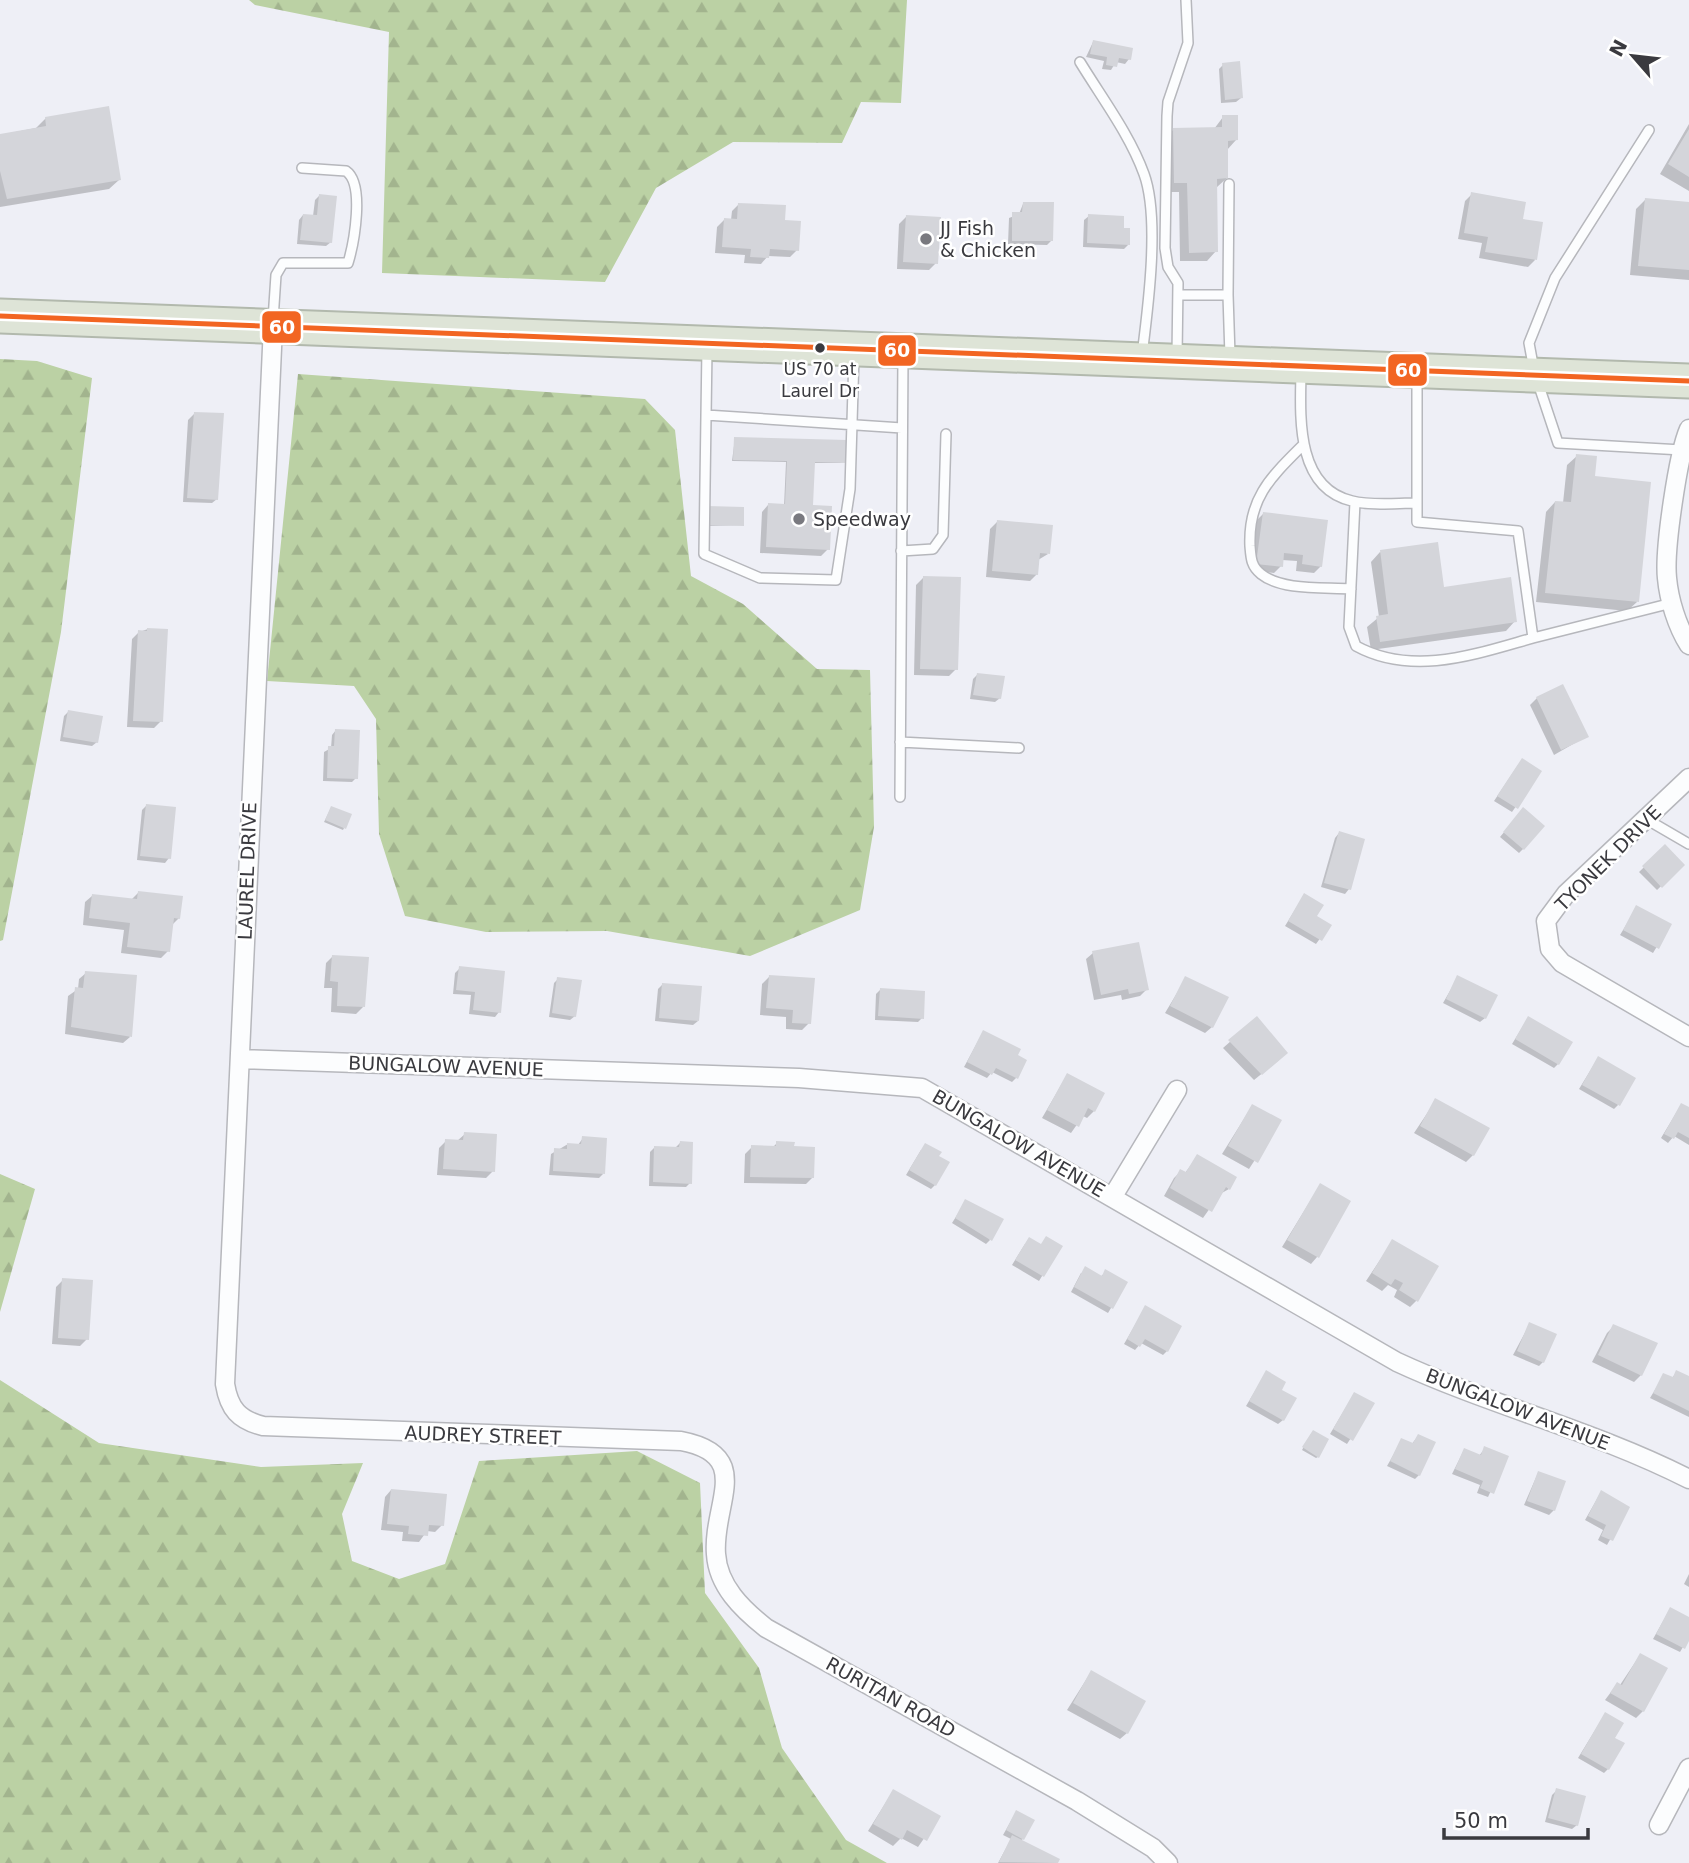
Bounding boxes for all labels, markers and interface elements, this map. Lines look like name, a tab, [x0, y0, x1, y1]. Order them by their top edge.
north arrow	[1598, 21, 1668, 91]
text: N	[1605, 36, 1631, 60]
place label: JJ Fish & Chicken	[939, 217, 1036, 261]
marker: JJ Fish & Chicken	[918, 231, 934, 247]
line badge: 60	[261, 310, 302, 344]
text: 60	[269, 316, 295, 338]
line badge: 60	[877, 334, 917, 367]
text: 60	[884, 339, 910, 361]
marker: US 70 at Laurel Dr	[813, 341, 827, 355]
line badge: 60	[1387, 353, 1428, 387]
place label: US 70 at Laurel Dr	[781, 359, 859, 401]
text: 60	[1395, 359, 1421, 381]
place label: Speedway	[813, 508, 911, 530]
marker: Speedway	[791, 511, 807, 527]
street label: TYONEK DRIVE	[1550, 801, 1665, 916]
street label: LAUREL DRIVE	[234, 802, 260, 940]
street label: BUNGALOW AVENUE	[348, 1052, 544, 1080]
street label: BUNGALOW AVENUE	[929, 1085, 1109, 1201]
street label: BUNGALOW AVENUE	[1423, 1364, 1613, 1454]
street label: AUDREY STREET	[404, 1421, 562, 1449]
street label: RURITAN ROAD	[822, 1652, 960, 1742]
scale bar	[1444, 1797, 1588, 1841]
text: 50 m	[1454, 1809, 1508, 1833]

